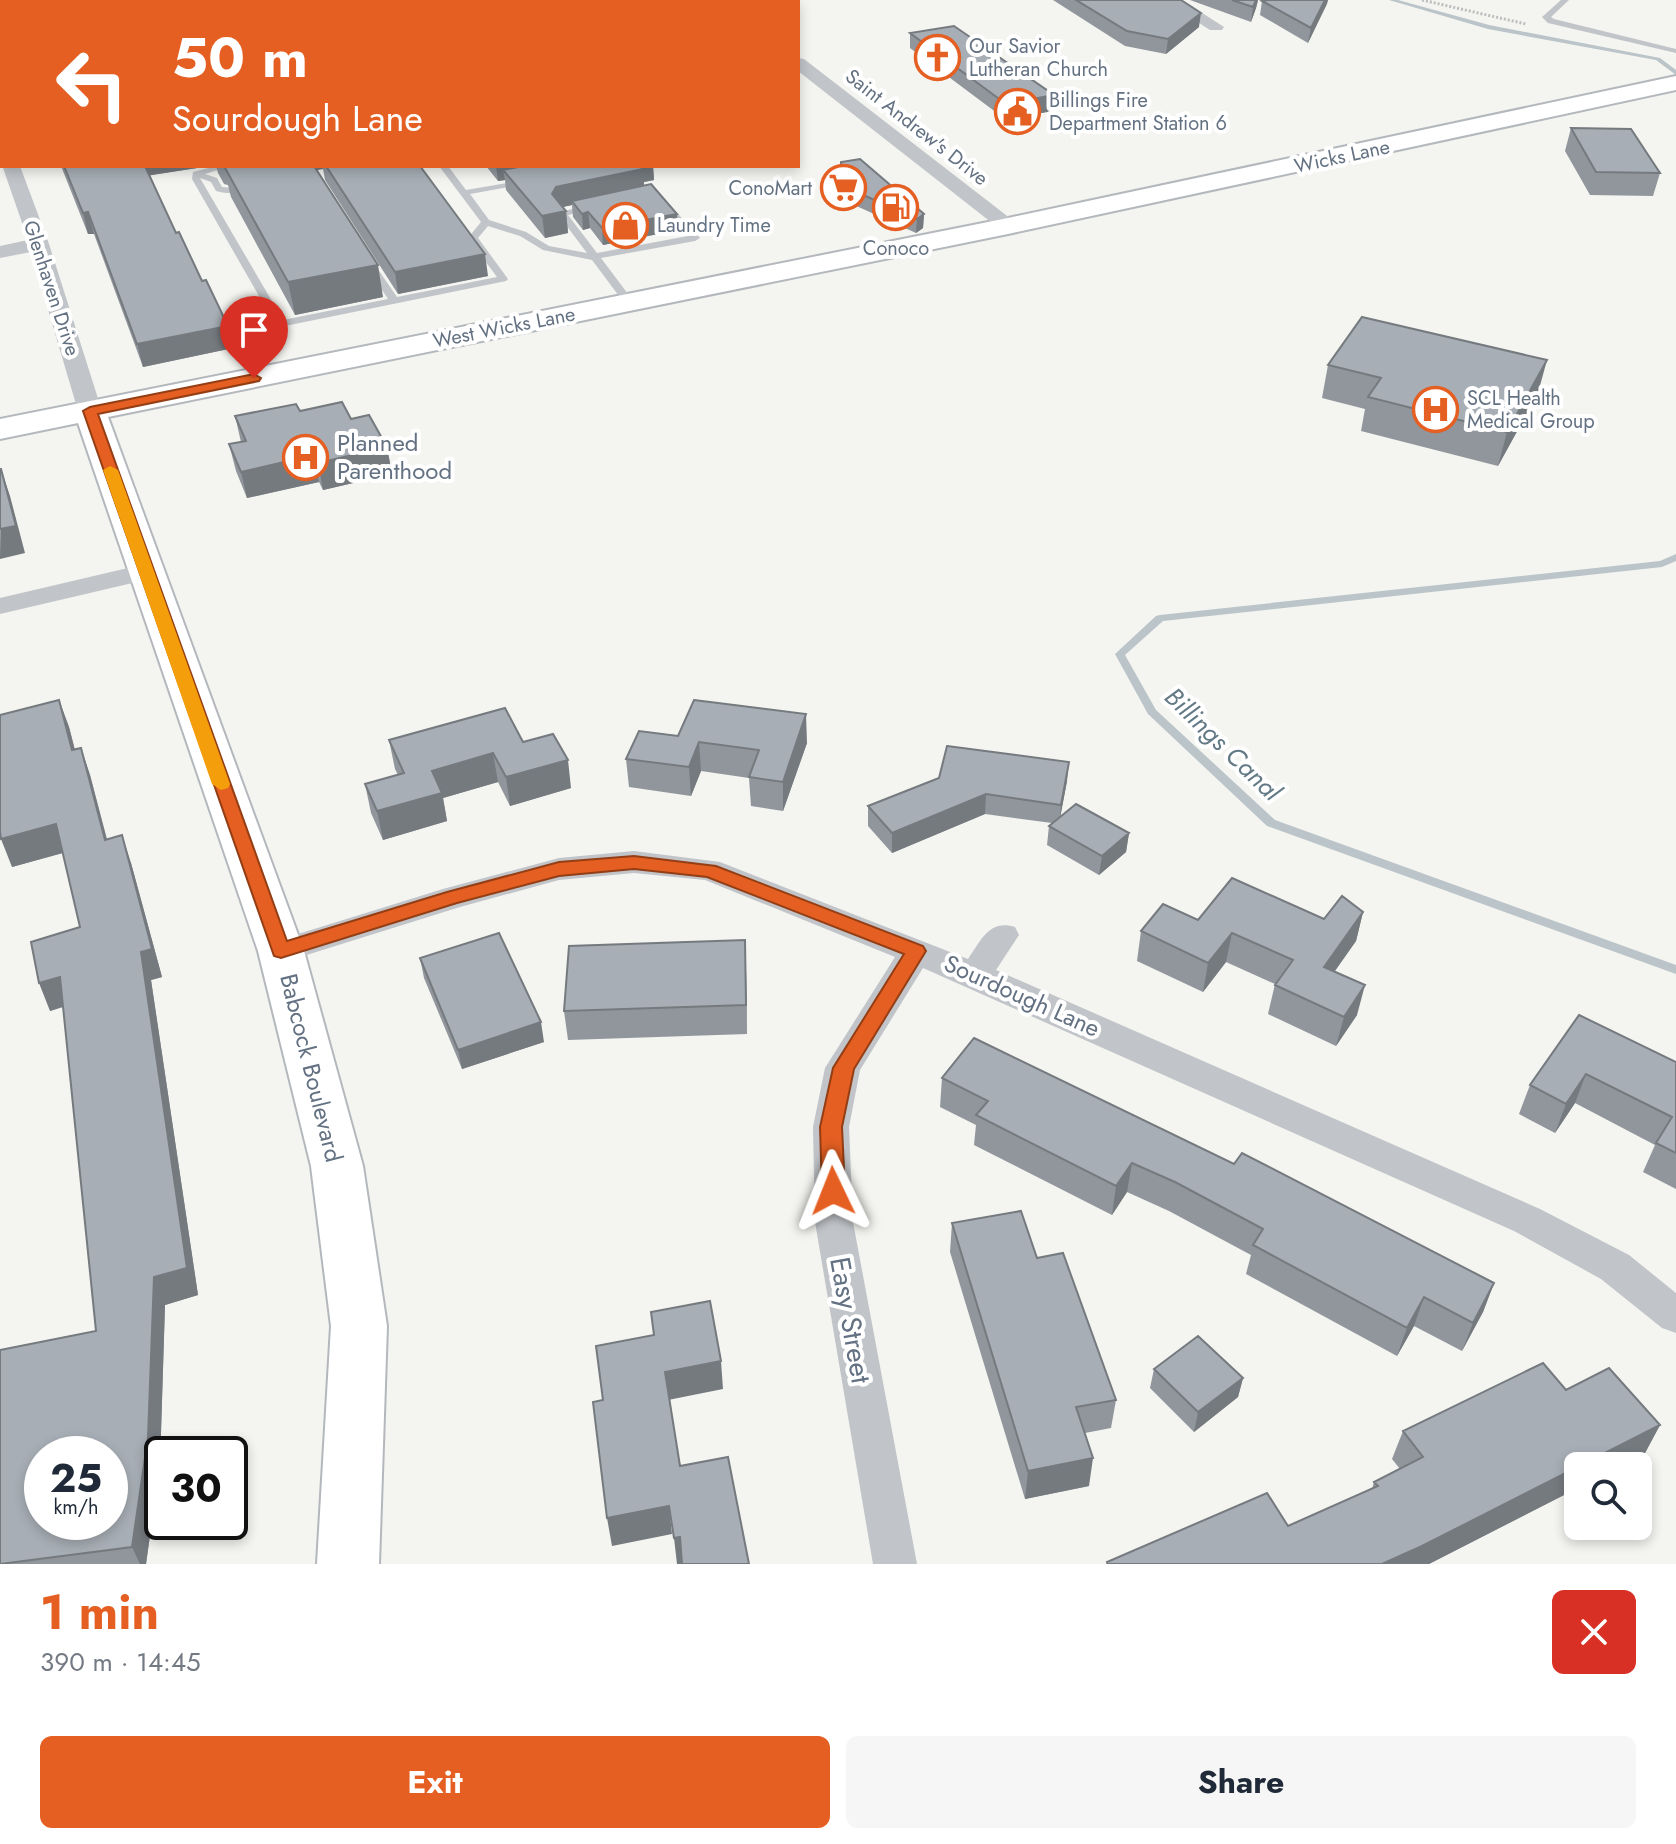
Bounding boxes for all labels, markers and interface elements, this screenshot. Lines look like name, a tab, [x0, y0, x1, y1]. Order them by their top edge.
text: 50 m	[172, 17, 308, 98]
icon: left	[40, 32, 144, 136]
place label: Our Savior Lutheran Church	[969, 32, 1108, 84]
church icon: Our Savior Lutheran Church	[914, 33, 962, 81]
street label: Saint Andrew's Drive	[839, 62, 994, 193]
place label: Billings Fire Department Station 6	[1049, 86, 1227, 138]
public building icon: Billings Fire Department Station 6	[994, 88, 1042, 136]
text: Sourdough Lane	[172, 92, 423, 144]
street label: Wicks Lane	[1292, 132, 1392, 181]
supermarket icon: ConoMart	[819, 164, 867, 212]
place label: ConoMart	[728, 174, 812, 203]
fuel station icon: Conoco	[872, 184, 920, 232]
shop icon: Laundry Time	[602, 201, 650, 249]
place label: Laundry Time	[657, 211, 771, 240]
street label: Glenhaven Drive	[16, 217, 87, 360]
place label: Conoco	[863, 234, 929, 263]
pin	[220, 296, 288, 378]
street label: West Wicks Lane	[431, 299, 578, 355]
icon: arrive	[232, 308, 276, 352]
place label: SCL Health Medical Group	[1467, 384, 1595, 436]
hospital icon: SCL Health Medical Group	[1412, 386, 1460, 434]
place label: Planned Parenthood	[337, 425, 452, 488]
hospital icon: Planned Parenthood	[282, 433, 330, 481]
water label: Billings Canal	[1156, 678, 1291, 810]
street label: Sourdough Lane	[939, 946, 1106, 1046]
street label: Babcock Boulevard	[271, 970, 352, 1166]
position arrow	[791, 1149, 875, 1233]
street label: Easy Street	[819, 1254, 882, 1387]
speed limit sign: 30	[144, 1436, 248, 1540]
text: 25	[50, 1449, 102, 1507]
map controls	[1564, 1452, 1652, 1540]
button: search	[1564, 1452, 1652, 1540]
text: km/h	[53, 1493, 99, 1522]
text: 1 min	[40, 1578, 159, 1647]
button: close	[1552, 1590, 1636, 1674]
text: 390 m · 14:45	[40, 1643, 201, 1681]
button: Exit	[40, 1736, 830, 1828]
button: Share	[846, 1736, 1636, 1828]

